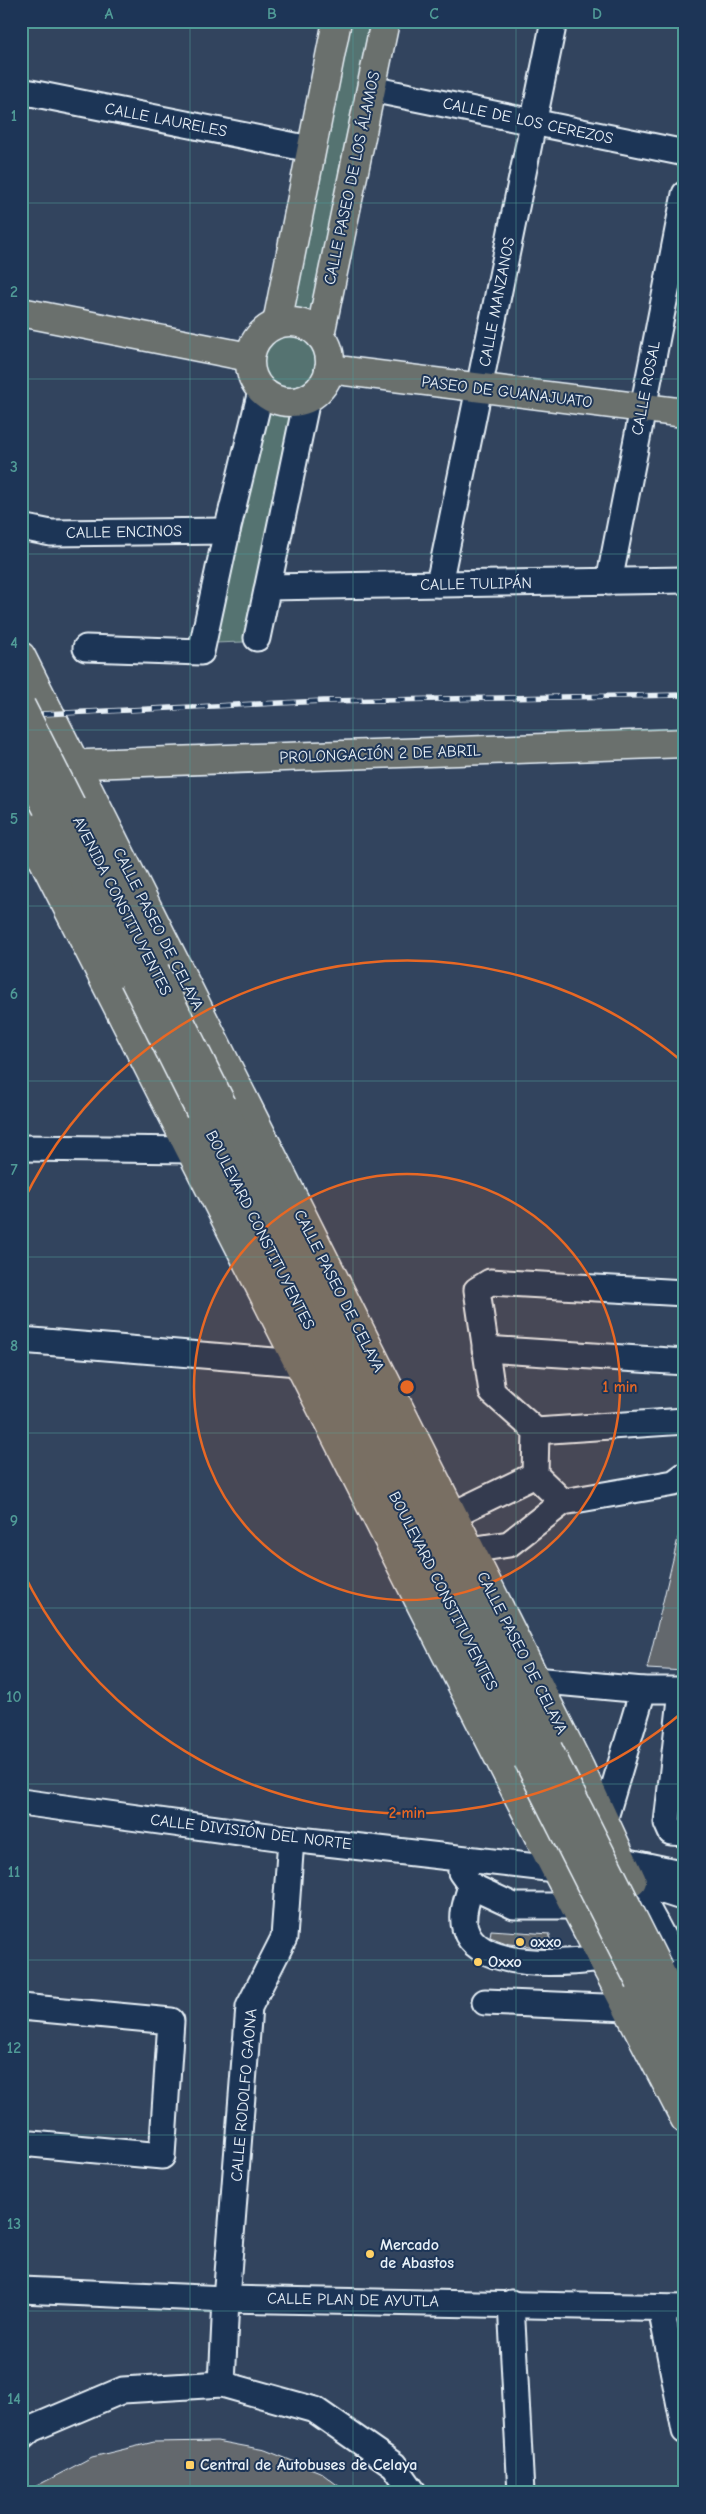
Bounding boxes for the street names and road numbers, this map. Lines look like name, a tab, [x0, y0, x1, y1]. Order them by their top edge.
street label: CALLE PASEO DE LOS ÁLAMOS	[320, 69, 383, 286]
street label: CALLE DE LOS CEREZOS	[441, 94, 615, 148]
street label: CALLE LAURELES	[103, 99, 229, 141]
street label: CALLE MANZANOS	[476, 236, 518, 368]
street label: CALLE ROSAL	[628, 339, 664, 437]
street label: PASEO DE GUANAJUATO	[421, 373, 593, 411]
street label: CALLE ENCINOS	[66, 522, 182, 542]
street label: CALLE TULIPÁN	[420, 573, 532, 594]
street label: PROLONGACIÓN 2 DE ABRIL	[279, 740, 481, 767]
street label: AVENIDA CONSTITUYENTES	[69, 814, 175, 999]
street label: CALLE PASEO DE CELAYA	[109, 845, 207, 1013]
street label: BOULEVARD CONSTITUYENTES	[202, 1128, 318, 1333]
street label: CALLE PASEO DE CELAYA	[290, 1207, 388, 1375]
street label: BOULEVARD CONSTITUYENTES	[385, 1489, 501, 1694]
street label: CALLE PASEO DE CELAYA	[473, 1569, 571, 1737]
street label: CALLE DIVISIÓN DEL NORTE	[149, 1810, 353, 1853]
street label: CALLE RODOLFO GAONA	[227, 2008, 261, 2182]
street label: CALLE PLAN DE AYUTLA	[267, 2290, 439, 2310]

